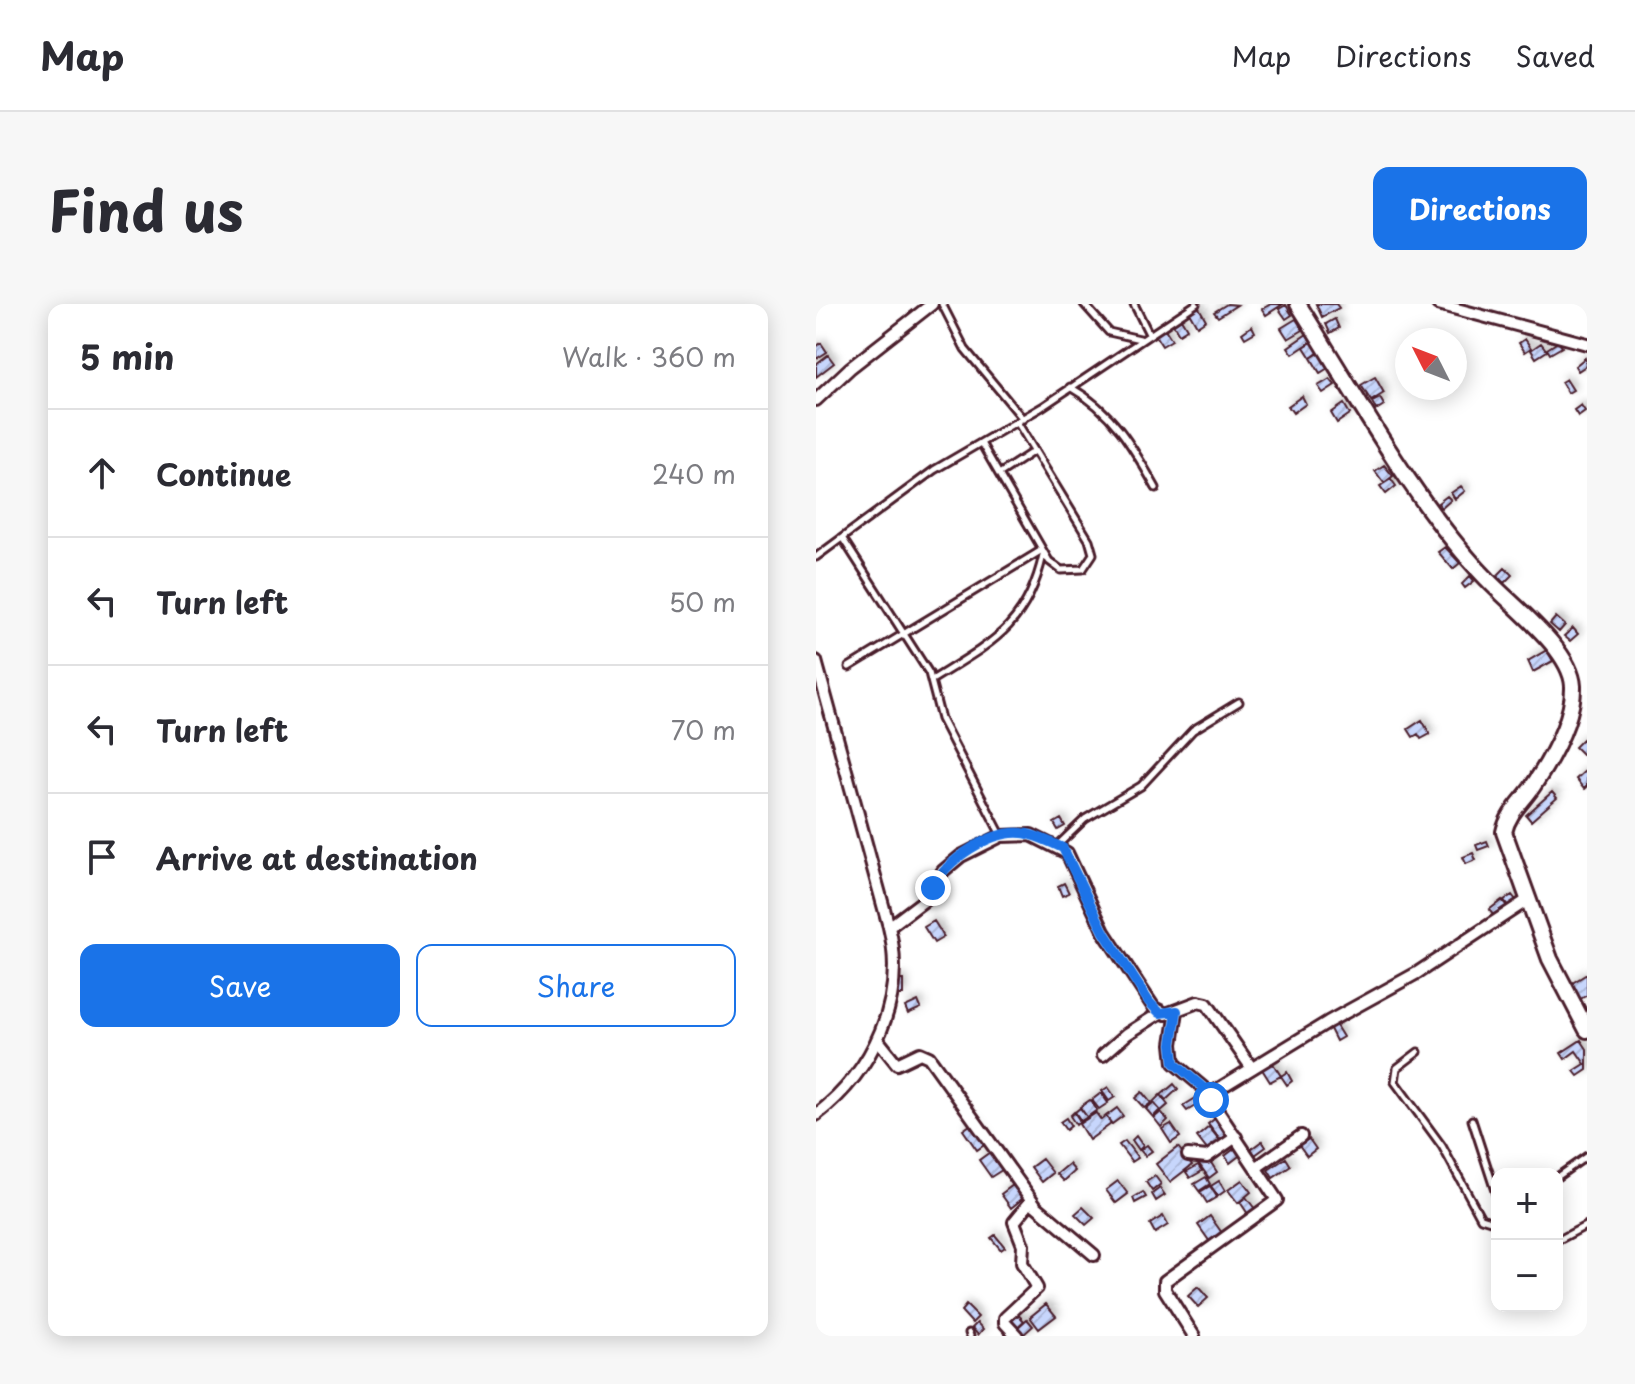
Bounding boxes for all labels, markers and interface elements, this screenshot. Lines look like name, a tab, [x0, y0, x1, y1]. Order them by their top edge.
text: Map	[40, 27, 124, 84]
text: Map	[1232, 34, 1291, 77]
text: Directions	[1335, 34, 1472, 77]
text: Saved	[1516, 34, 1595, 77]
text: Find us	[48, 166, 244, 251]
button: Directions	[1373, 167, 1587, 250]
north arrow	[1395, 328, 1467, 400]
text: 5 min	[80, 330, 174, 382]
text: Walk · 360 m	[562, 337, 736, 376]
icon: ahead	[80, 451, 124, 495]
text: Continue	[156, 451, 291, 496]
text: 240 m	[652, 454, 736, 493]
icon: left	[80, 579, 124, 623]
text: Turn left	[156, 579, 288, 624]
text: 50 m	[669, 582, 736, 621]
icon: left	[80, 707, 124, 751]
text: Turn left	[156, 707, 288, 752]
text: 70 m	[671, 710, 736, 749]
icon: arrive	[80, 835, 124, 879]
text: Arrive at destination	[156, 835, 478, 880]
route end	[915, 870, 951, 906]
button: Save	[80, 944, 400, 1027]
button: Share	[416, 944, 736, 1027]
route start	[1193, 1082, 1229, 1118]
map controls	[1491, 1168, 1563, 1312]
button: +	[1491, 1168, 1563, 1240]
button: −	[1491, 1240, 1563, 1312]

